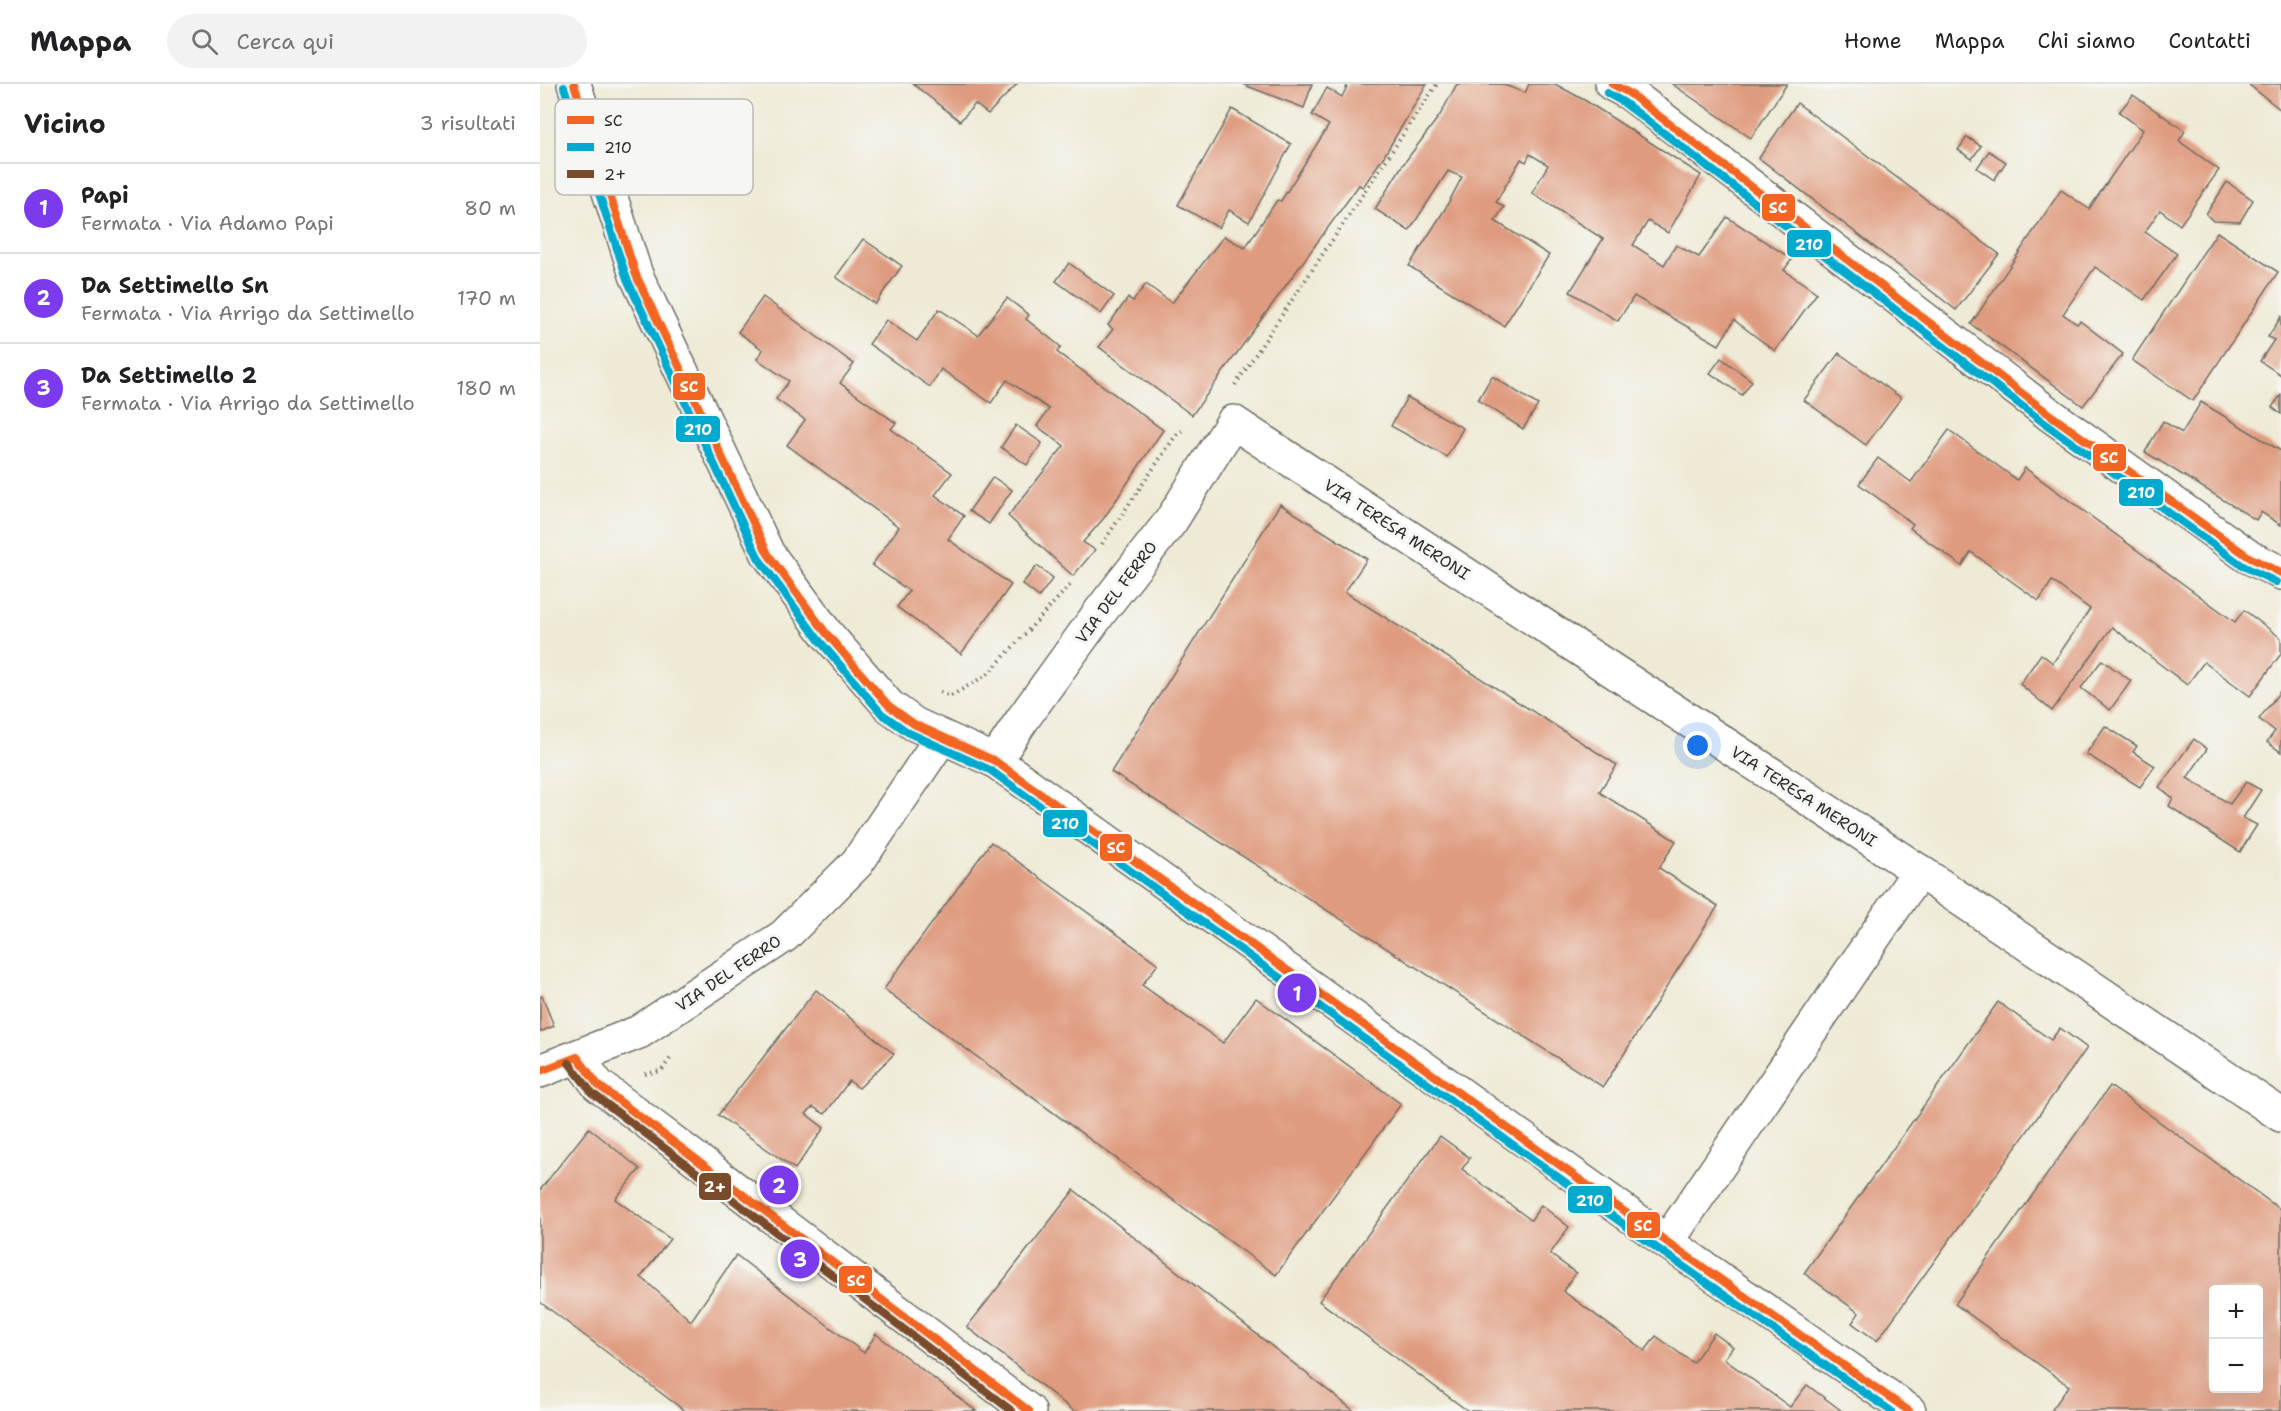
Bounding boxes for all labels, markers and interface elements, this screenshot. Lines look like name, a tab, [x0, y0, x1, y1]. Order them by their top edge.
search box	[167, 14, 587, 68]
text: Mappa	[30, 22, 131, 60]
icon: search	[188, 25, 221, 58]
text: Cerca qui	[236, 27, 334, 56]
text: Home	[1844, 27, 1902, 55]
text: Mappa	[1935, 27, 2005, 55]
text: Chi siamo	[2038, 27, 2135, 55]
text: Contatti	[2168, 27, 2251, 55]
legend	[555, 99, 753, 195]
text: Vicino	[24, 106, 106, 141]
text: 3 risultati	[420, 110, 516, 136]
text: SC	[604, 110, 623, 131]
text: 210	[604, 137, 632, 158]
text: 2+	[604, 164, 626, 185]
text: Papi	[81, 181, 129, 210]
line badge: SC	[1761, 193, 1796, 222]
text: 1	[39, 195, 48, 221]
text: 80 m	[464, 195, 516, 221]
text: SC	[1769, 197, 1788, 218]
text: Fermata · Via Adamo Papi	[81, 210, 334, 236]
line badge: 210	[1786, 229, 1832, 258]
text: 210	[1795, 234, 1823, 255]
text: Da Settimello Sn	[81, 271, 269, 300]
text: 2	[37, 285, 51, 311]
text: 170 m	[457, 285, 516, 311]
text: Fermata · Via Arrigo da Settimello	[81, 300, 415, 326]
text: Da Settimello 2	[81, 361, 257, 390]
line badge: SC	[672, 372, 706, 401]
text: 3	[37, 375, 51, 401]
text: 180 m	[456, 375, 516, 401]
text: SC	[680, 376, 699, 397]
text: Fermata · Via Arrigo da Settimello	[81, 390, 415, 416]
line badge: 210	[675, 415, 721, 443]
text: 210	[684, 419, 712, 440]
line badge: SC	[2092, 443, 2127, 472]
text: SC	[2100, 447, 2119, 468]
street label: VIA TERESA MERONI	[1320, 474, 1474, 585]
line badge: 210	[2118, 478, 2164, 507]
text: 210	[2127, 482, 2155, 503]
street label: VIA DEL FERRO	[1071, 537, 1162, 648]
your location	[1683, 731, 1712, 760]
street label: VIA TERESA MERONI	[1727, 741, 1881, 852]
line badge: 210	[1042, 809, 1088, 838]
text: 210	[1051, 813, 1079, 834]
line badge: SC	[1099, 833, 1133, 862]
text: SC	[1107, 837, 1126, 858]
street label: VIA DEL FERRO	[671, 930, 785, 1016]
pin: 1	[1278, 970, 1317, 1016]
pin: 2	[760, 1162, 798, 1208]
line badge: 2+	[698, 1172, 732, 1201]
text: 2+	[704, 1176, 726, 1197]
line badge: 210	[1567, 1185, 1613, 1214]
text: 210	[1576, 1190, 1604, 1211]
line badge: SC	[1626, 1211, 1661, 1239]
text: SC	[1634, 1215, 1653, 1236]
pin: 3	[780, 1236, 820, 1282]
line badge: SC	[838, 1265, 873, 1294]
text: SC	[847, 1270, 866, 1291]
map controls	[2209, 1285, 2263, 1393]
button: +	[2209, 1285, 2263, 1339]
button: −	[2209, 1339, 2263, 1393]

